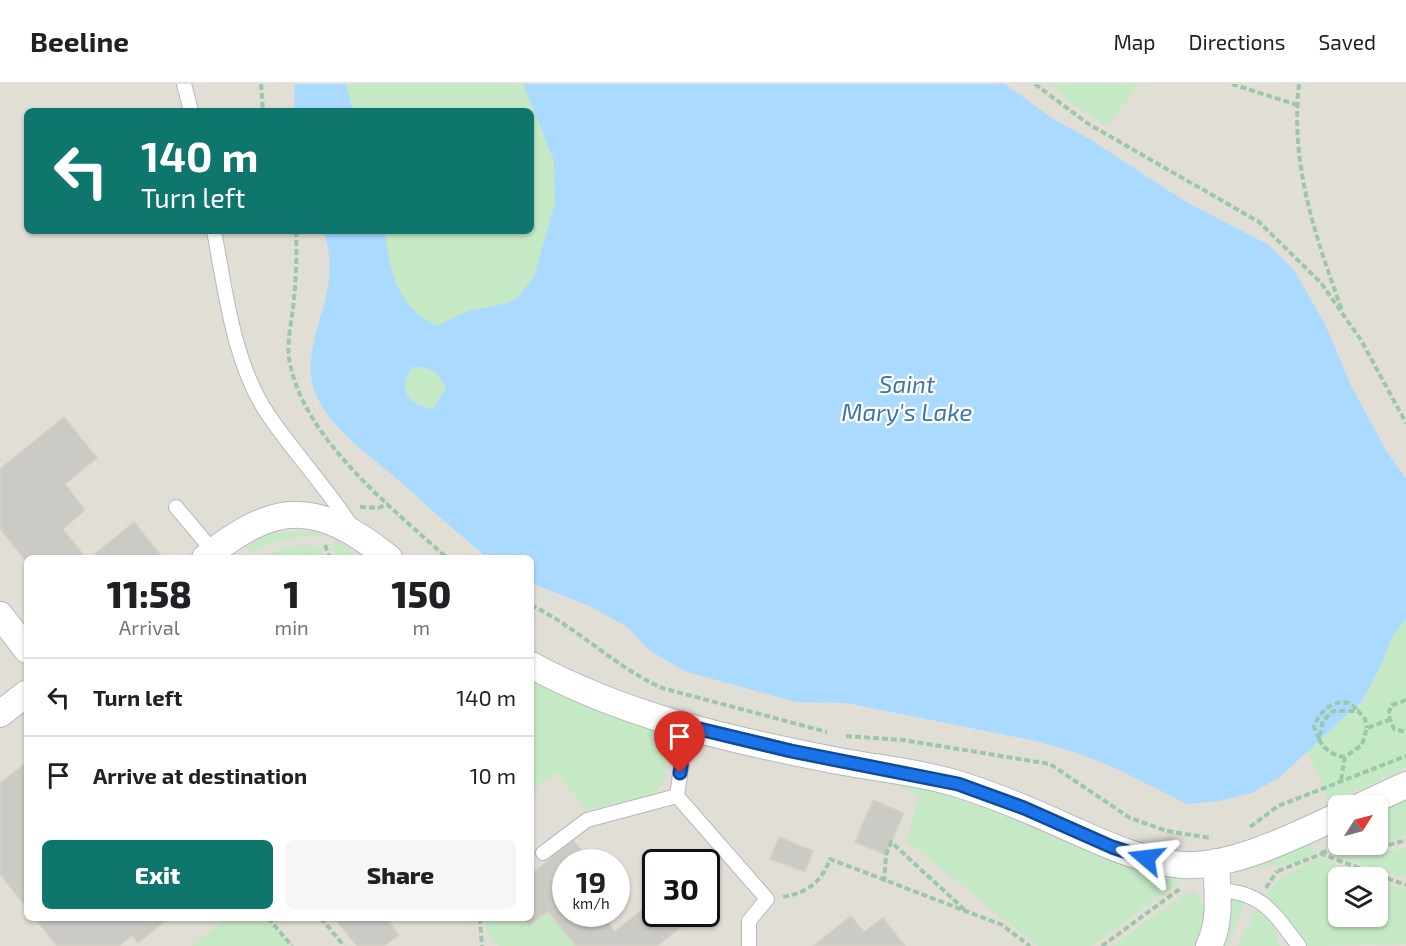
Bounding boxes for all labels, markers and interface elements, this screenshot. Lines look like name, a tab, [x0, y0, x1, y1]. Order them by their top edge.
text: Beeline	[30, 24, 129, 58]
text: Map	[1113, 29, 1156, 54]
text: Directions	[1189, 29, 1285, 54]
text: Saved	[1318, 29, 1376, 54]
text: 140 m	[141, 130, 258, 180]
icon: left	[42, 132, 120, 210]
text: Turn left	[141, 181, 245, 213]
water label: Saint Mary's Lake	[842, 369, 973, 426]
text: 11:58	[107, 572, 192, 615]
text: 1	[284, 572, 300, 615]
text: 150	[391, 572, 451, 615]
text: Arrival	[119, 615, 180, 639]
text: min	[275, 615, 309, 639]
text: m	[413, 615, 430, 639]
icon: left	[42, 681, 75, 714]
text: Turn left	[93, 684, 182, 710]
text: 140 m	[456, 684, 516, 710]
pin	[654, 711, 705, 773]
icon: arrive	[663, 720, 696, 753]
icon: arrive	[42, 759, 75, 792]
text: Arrive at destination	[93, 762, 307, 788]
text: 10 m	[470, 762, 516, 788]
north arrow	[1328, 795, 1388, 855]
map controls	[1328, 795, 1388, 927]
position arrow	[1114, 826, 1178, 890]
button: Exit	[42, 840, 273, 909]
button: Share	[285, 840, 516, 909]
speed limit sign: 30	[642, 849, 720, 927]
text: 19	[576, 863, 606, 899]
button: layers	[1328, 867, 1388, 927]
text: km/h	[572, 894, 610, 912]

